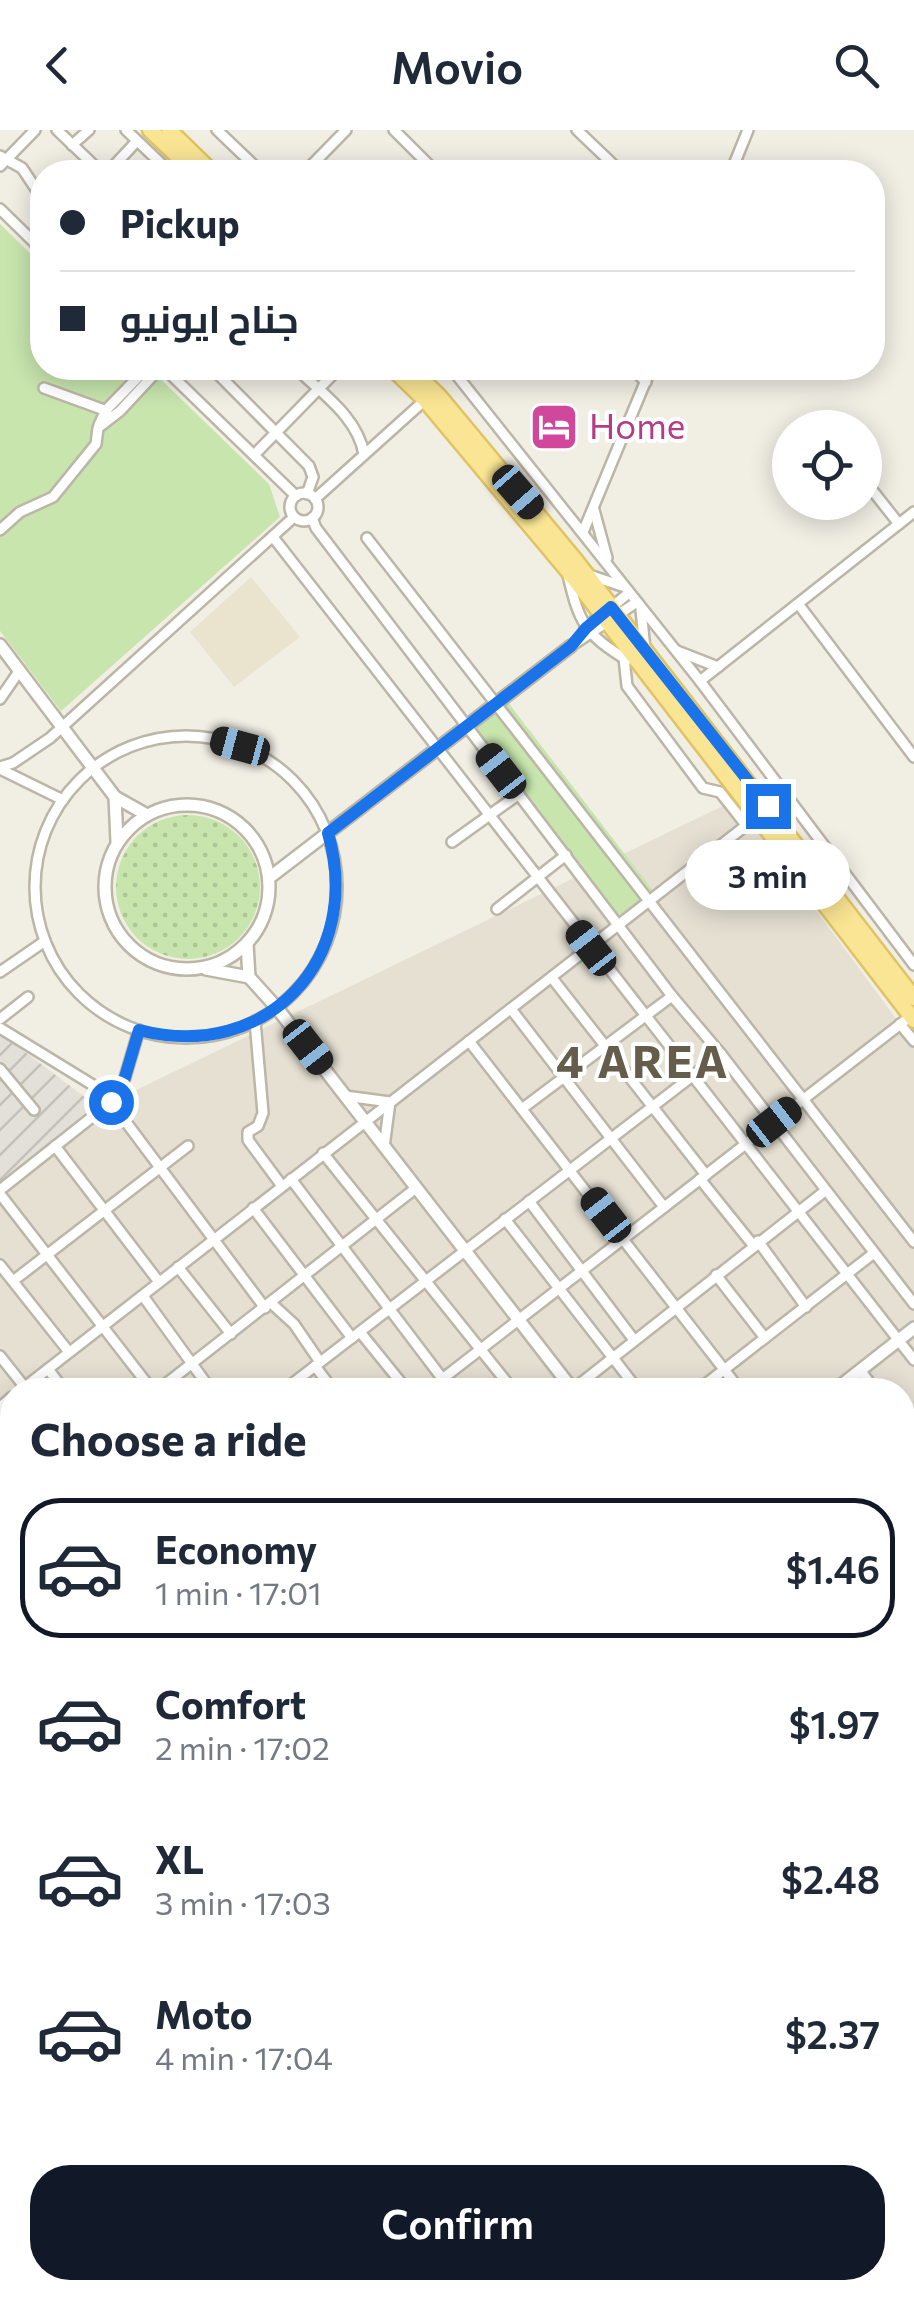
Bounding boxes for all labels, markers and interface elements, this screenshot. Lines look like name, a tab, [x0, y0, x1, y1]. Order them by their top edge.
icon: back	[30, 38, 85, 93]
text: Movio	[391, 38, 523, 93]
icon: search	[829, 38, 884, 93]
text: Pickup	[120, 199, 240, 246]
text: جناح ایونیو	[120, 294, 299, 341]
hotel icon: Home	[528, 401, 580, 453]
place label: Home	[589, 403, 685, 446]
map controls	[772, 410, 882, 520]
button: locate	[772, 410, 882, 520]
car	[487, 460, 549, 524]
car	[207, 724, 273, 768]
car	[471, 738, 531, 804]
route end	[746, 784, 791, 829]
callout: 3 min	[686, 841, 850, 911]
text: 3 min	[728, 855, 807, 895]
car	[561, 915, 621, 981]
car	[278, 1014, 338, 1080]
district label: 4 AREA	[556, 1032, 730, 1087]
route start	[89, 1080, 134, 1125]
car	[741, 1092, 807, 1152]
car	[576, 1182, 636, 1248]
text: Choose a ride	[30, 1410, 307, 1465]
icon: car	[35, 1523, 125, 1613]
text: Economy	[155, 1525, 317, 1572]
text: $1.46	[786, 1545, 880, 1592]
text: 1 min · 17:01	[155, 1572, 322, 1612]
icon: car	[35, 1678, 125, 1768]
text: Comfort	[155, 1680, 306, 1727]
text: $1.97	[789, 1700, 880, 1747]
text: 2 min · 17:02	[155, 1727, 330, 1767]
icon: car	[35, 1833, 125, 1923]
text: XL	[155, 1835, 204, 1882]
text: $2.48	[781, 1855, 880, 1902]
text: 3 min · 17:03	[155, 1882, 331, 1922]
icon: car	[35, 1988, 125, 2078]
text: Moto	[155, 1990, 253, 2037]
text: $2.37	[785, 2010, 880, 2057]
text: 4 min · 17:04	[155, 2037, 333, 2077]
button: Confirm	[30, 2165, 885, 2280]

